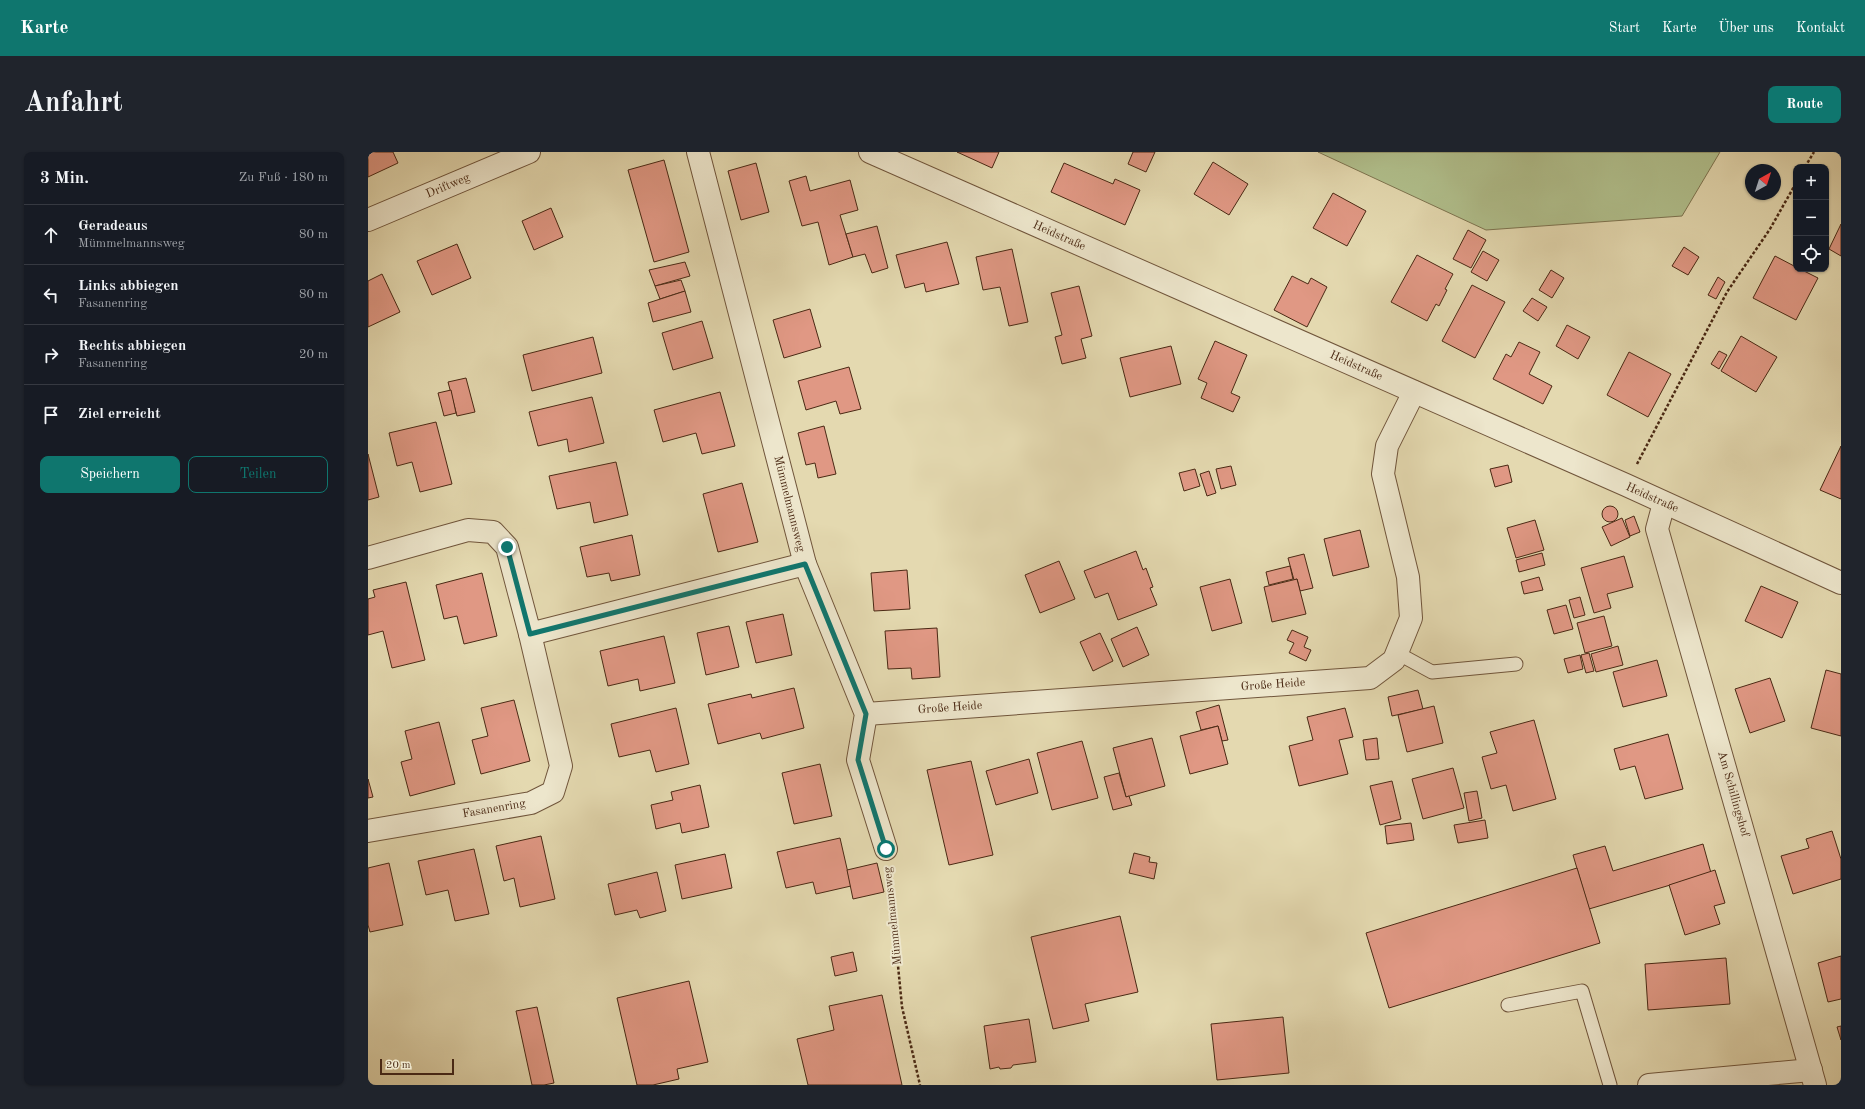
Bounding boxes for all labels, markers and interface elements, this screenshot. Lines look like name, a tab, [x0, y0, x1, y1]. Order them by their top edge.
text: Karte	[20, 19, 68, 38]
text: Start	[1609, 21, 1640, 35]
text: Karte	[1662, 21, 1697, 35]
text: Über uns	[1719, 21, 1774, 35]
text: Kontakt	[1796, 21, 1845, 35]
button: Route	[1768, 86, 1841, 123]
text: Anfahrt	[24, 90, 123, 118]
north arrow	[1745, 164, 1781, 200]
map controls	[1793, 164, 1829, 272]
button: +	[1793, 164, 1829, 200]
text: 3 Min.	[40, 170, 89, 187]
text: Zu Fuß · 180 m	[239, 171, 328, 184]
street label: Driftweg	[424, 171, 472, 201]
button: −	[1793, 200, 1829, 236]
text: Geradeaus	[78, 219, 147, 234]
street label: Heidstraße	[1031, 219, 1088, 253]
icon: ahead	[40, 224, 62, 246]
text: 80 m	[299, 228, 328, 241]
button: locate	[1793, 236, 1829, 272]
text: Mümmelmannsweg	[78, 237, 185, 250]
text: Links abbiegen	[78, 279, 179, 294]
icon: left	[40, 284, 62, 306]
text: 80 m	[299, 288, 328, 301]
text: Fasanenring	[78, 297, 147, 310]
text: Rechts abbiegen	[78, 339, 186, 354]
icon: right	[40, 344, 62, 366]
text: 20 m	[299, 348, 328, 361]
street label: Heidstraße	[1328, 349, 1385, 383]
text: Fasanenring	[78, 357, 147, 370]
icon: arrive	[40, 404, 62, 426]
text: Ziel erreicht	[78, 407, 161, 422]
street label: Mümmelmannsweg	[771, 455, 807, 554]
button: Speichern	[40, 456, 180, 493]
button: Teilen	[188, 456, 328, 493]
street label: Heidstraße	[1624, 481, 1681, 515]
route end	[498, 538, 516, 556]
street label: Große Heide	[1240, 677, 1306, 693]
street label: Große Heide	[917, 700, 983, 716]
street label: Am Schillingshof	[1715, 750, 1751, 839]
street label: Fasanenring	[461, 797, 527, 820]
route start	[877, 840, 895, 858]
street label: Mümmelmannsweg	[882, 866, 904, 966]
scale bar	[380, 1057, 454, 1076]
text: 20 m	[386, 1060, 411, 1071]

